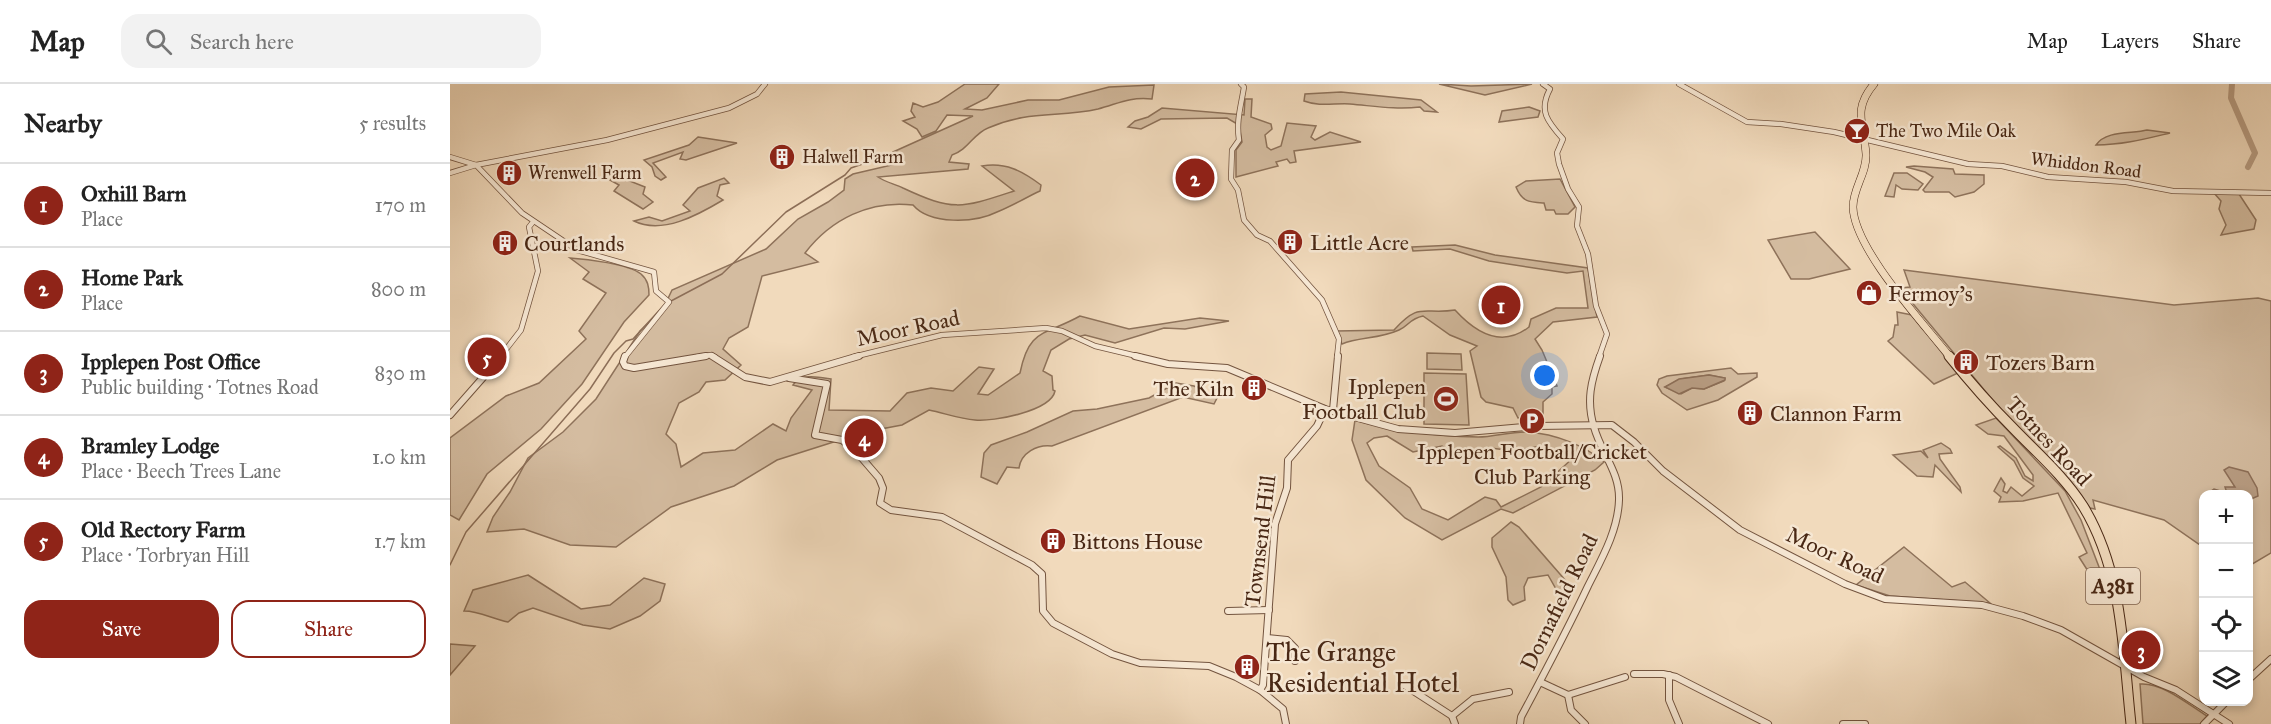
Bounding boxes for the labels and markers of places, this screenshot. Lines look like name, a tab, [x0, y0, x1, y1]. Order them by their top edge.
bar icon: The Two Mile Oak	[1842, 116, 1872, 146]
place label: The Two Mile Oak	[1876, 120, 2017, 142]
building icon: Halwell Farm	[767, 142, 797, 172]
place label: Halwell Farm	[802, 146, 903, 168]
pin: 2	[1176, 156, 1214, 200]
building icon: Wrenwell Farm	[494, 158, 524, 188]
place label: Wrenwell Farm	[528, 162, 642, 184]
building icon: Little Acre	[1275, 227, 1305, 257]
building icon: Courtlands	[490, 228, 520, 258]
place label: Little Acre	[1310, 229, 1409, 256]
place label: Courtlands	[524, 230, 624, 257]
shop icon: Fermoy's	[1854, 278, 1884, 308]
place label: Fermoy's	[1888, 280, 1973, 307]
pin: 1	[1482, 282, 1520, 328]
pin: 5	[468, 334, 507, 380]
building icon: Tozers Barn	[1951, 347, 1981, 377]
place label: Tozers Barn	[1986, 349, 2095, 376]
building icon: The Kiln	[1239, 373, 1269, 403]
place label: Ipplepen Football Club	[1302, 373, 1426, 425]
place label: The Kiln	[1153, 375, 1234, 402]
sports icon: Ipplepen Football Club	[1431, 384, 1461, 414]
building icon: Clannon Farm	[1735, 398, 1765, 428]
place label: Clannon Farm	[1770, 400, 1902, 427]
parking icon: Ipplepen Football/Cricket Club Parking	[1517, 406, 1547, 436]
pin: 4	[844, 416, 884, 460]
place label: Ipplepen Football/Cricket Club Parking	[1417, 438, 1647, 490]
building icon: Bittons House	[1038, 526, 1068, 556]
place label: Bittons House	[1072, 528, 1203, 555]
pin: 3	[2122, 628, 2160, 672]
place label: The Grange Residential Hotel	[1266, 635, 1460, 699]
building icon: The Grange Residential Hotel	[1232, 652, 1262, 682]

